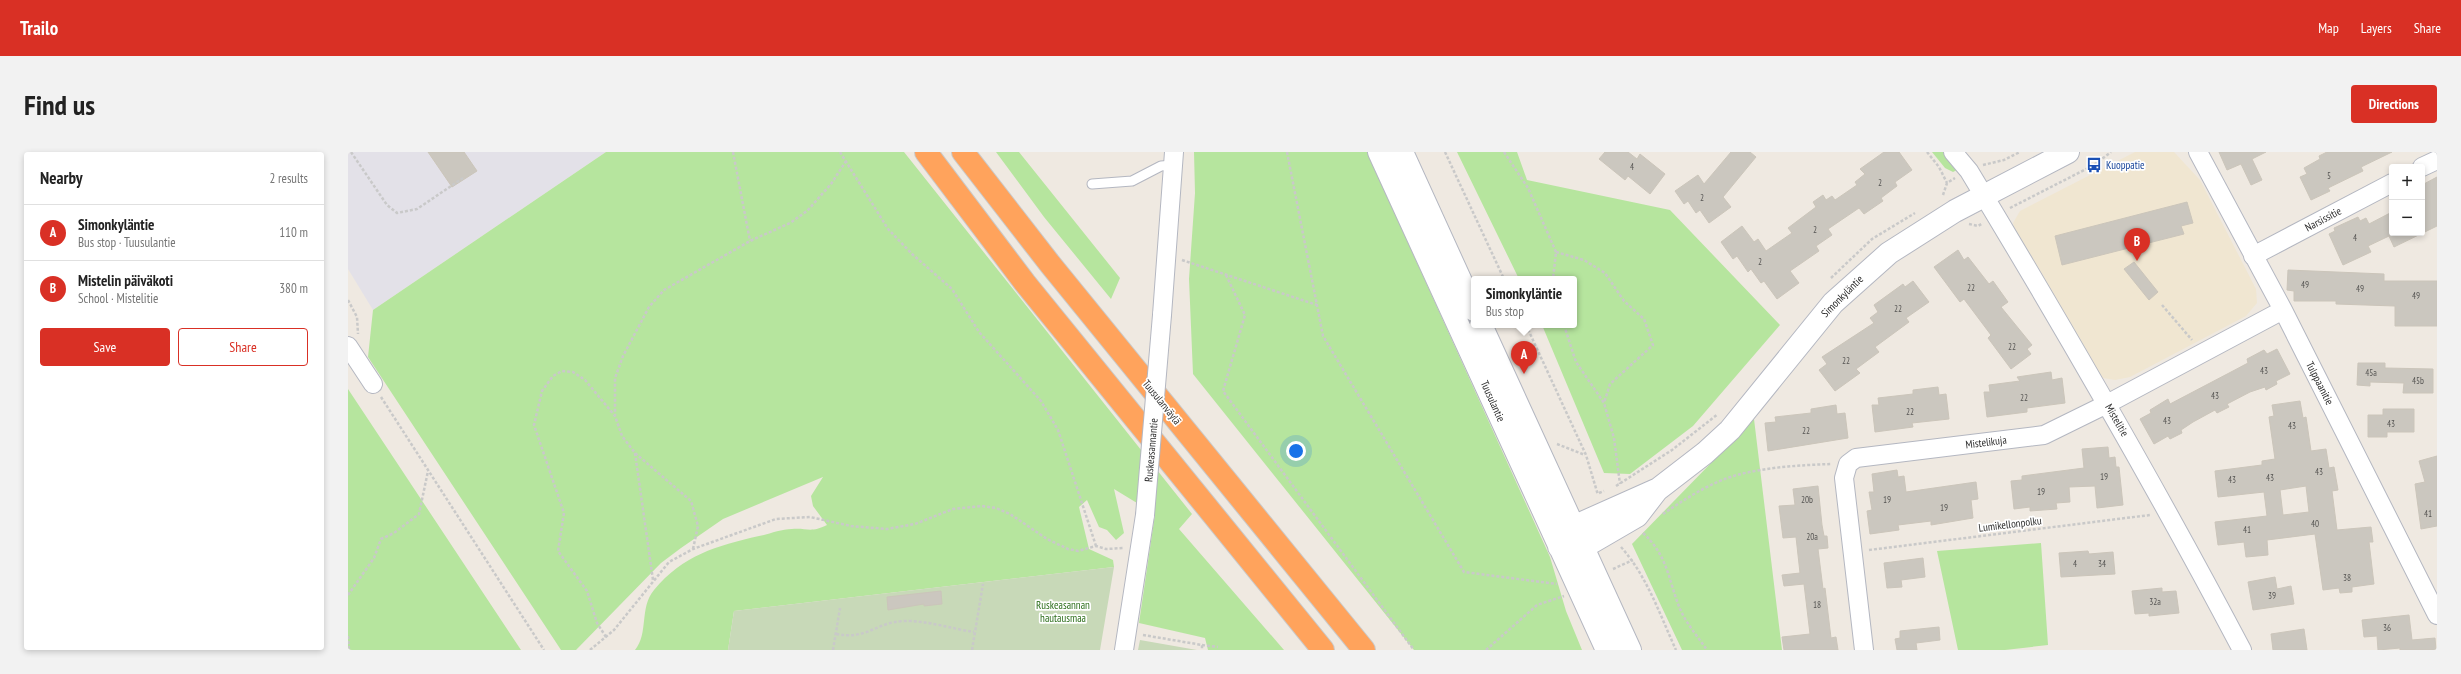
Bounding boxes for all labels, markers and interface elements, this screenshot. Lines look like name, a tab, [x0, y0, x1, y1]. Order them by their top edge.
text: Trailo	[20, 16, 58, 40]
text: Map	[2318, 19, 2339, 37]
text: Layers	[2361, 19, 2392, 37]
text: Share	[2414, 19, 2441, 37]
button: Directions	[2351, 85, 2437, 123]
text: Find us	[24, 86, 95, 123]
bus stop icon: Kuoppatie	[2085, 156, 2103, 174]
place label: Kuoppatie	[2106, 158, 2145, 172]
house number: 4	[1630, 161, 1634, 172]
map controls	[2389, 164, 2425, 236]
button: +	[2389, 164, 2425, 200]
text: Nearby	[40, 167, 83, 189]
text: 2 results	[269, 170, 308, 187]
house number: 5	[2327, 170, 2331, 181]
house number: 2	[1878, 177, 1882, 188]
house number: 2	[1700, 192, 1704, 203]
button: −	[2389, 200, 2425, 236]
street label: Narsissitie	[2302, 203, 2344, 234]
text: Simonkyläntie	[78, 215, 155, 234]
text: A	[50, 224, 56, 241]
text: 110 m	[279, 224, 308, 241]
house number: 2	[1813, 224, 1817, 235]
pin: B	[2124, 228, 2150, 261]
house number: 4	[2353, 232, 2357, 243]
text: Bus stop · Tuusulantie	[78, 234, 176, 251]
house number: 2	[1758, 256, 1762, 267]
text: Mistelin päiväkoti	[78, 271, 173, 290]
street label: Simonkyläntie	[1818, 272, 1866, 320]
popup	[1471, 276, 1577, 328]
house number: 49	[2301, 279, 2309, 290]
text: B	[50, 280, 56, 297]
text: 380 m	[279, 280, 308, 297]
house number: 22	[1967, 282, 1975, 293]
house number: 49	[2356, 283, 2364, 294]
text: Simonkyläntie	[1486, 284, 1562, 303]
text: School · Mistelitie	[78, 290, 158, 307]
house number: 49	[2412, 290, 2420, 301]
text: Bus stop	[1486, 303, 1524, 320]
house number: 22	[1894, 303, 1902, 314]
button: Save	[40, 328, 170, 366]
button: Share	[178, 328, 308, 366]
pin: A	[1511, 341, 1537, 374]
house number: 22	[2008, 341, 2016, 352]
house number: 22	[1842, 355, 1850, 366]
street label: Tulppaanitie	[2303, 359, 2337, 407]
house number: 43	[2260, 365, 2268, 376]
house number: 45a	[2365, 367, 2377, 378]
house number: 45b	[2412, 375, 2424, 386]
street label: Tuusulanväylä	[1140, 377, 1184, 427]
street label: Tuusulantie	[1478, 378, 1508, 424]
house number: 43	[2211, 390, 2219, 401]
house number: 22	[2020, 392, 2028, 403]
street label: Mistelitie	[2102, 401, 2132, 439]
house number: 22	[1906, 406, 1914, 417]
house number: 43	[2163, 415, 2171, 426]
street label: Ruskeasannantie	[1141, 417, 1161, 482]
house number: 43	[2387, 418, 2395, 429]
house number: 43	[2288, 420, 2296, 431]
house number: 22	[1802, 425, 1810, 436]
street label: Mistelikuja	[1965, 433, 2007, 451]
your location	[1286, 441, 1306, 461]
house number: 43	[2315, 466, 2323, 477]
house number: 19	[2100, 471, 2108, 482]
house number: 43	[2266, 472, 2274, 483]
house number: 43	[2228, 474, 2236, 485]
house number: 19	[2037, 486, 2045, 497]
house number: 20b	[1801, 494, 1813, 505]
house number: 19	[1883, 494, 1891, 505]
house number: 19	[1940, 502, 1948, 513]
house number: 41	[2424, 508, 2432, 519]
street label: Lumikellonpolku	[1978, 513, 2042, 535]
house number: 40	[2311, 518, 2319, 529]
house number: 41	[2243, 524, 2251, 535]
house number: 20a	[1806, 531, 1818, 542]
house number: 4	[2073, 558, 2077, 569]
house number: 34	[2098, 558, 2106, 569]
house number: 38	[2343, 572, 2351, 583]
house number: 39	[2268, 590, 2276, 601]
house number: 32a	[2149, 596, 2161, 607]
park label: Ruskeasannan hautausmaa	[1036, 598, 1090, 625]
house number: 18	[1813, 599, 1821, 610]
house number: 36	[2383, 622, 2391, 633]

